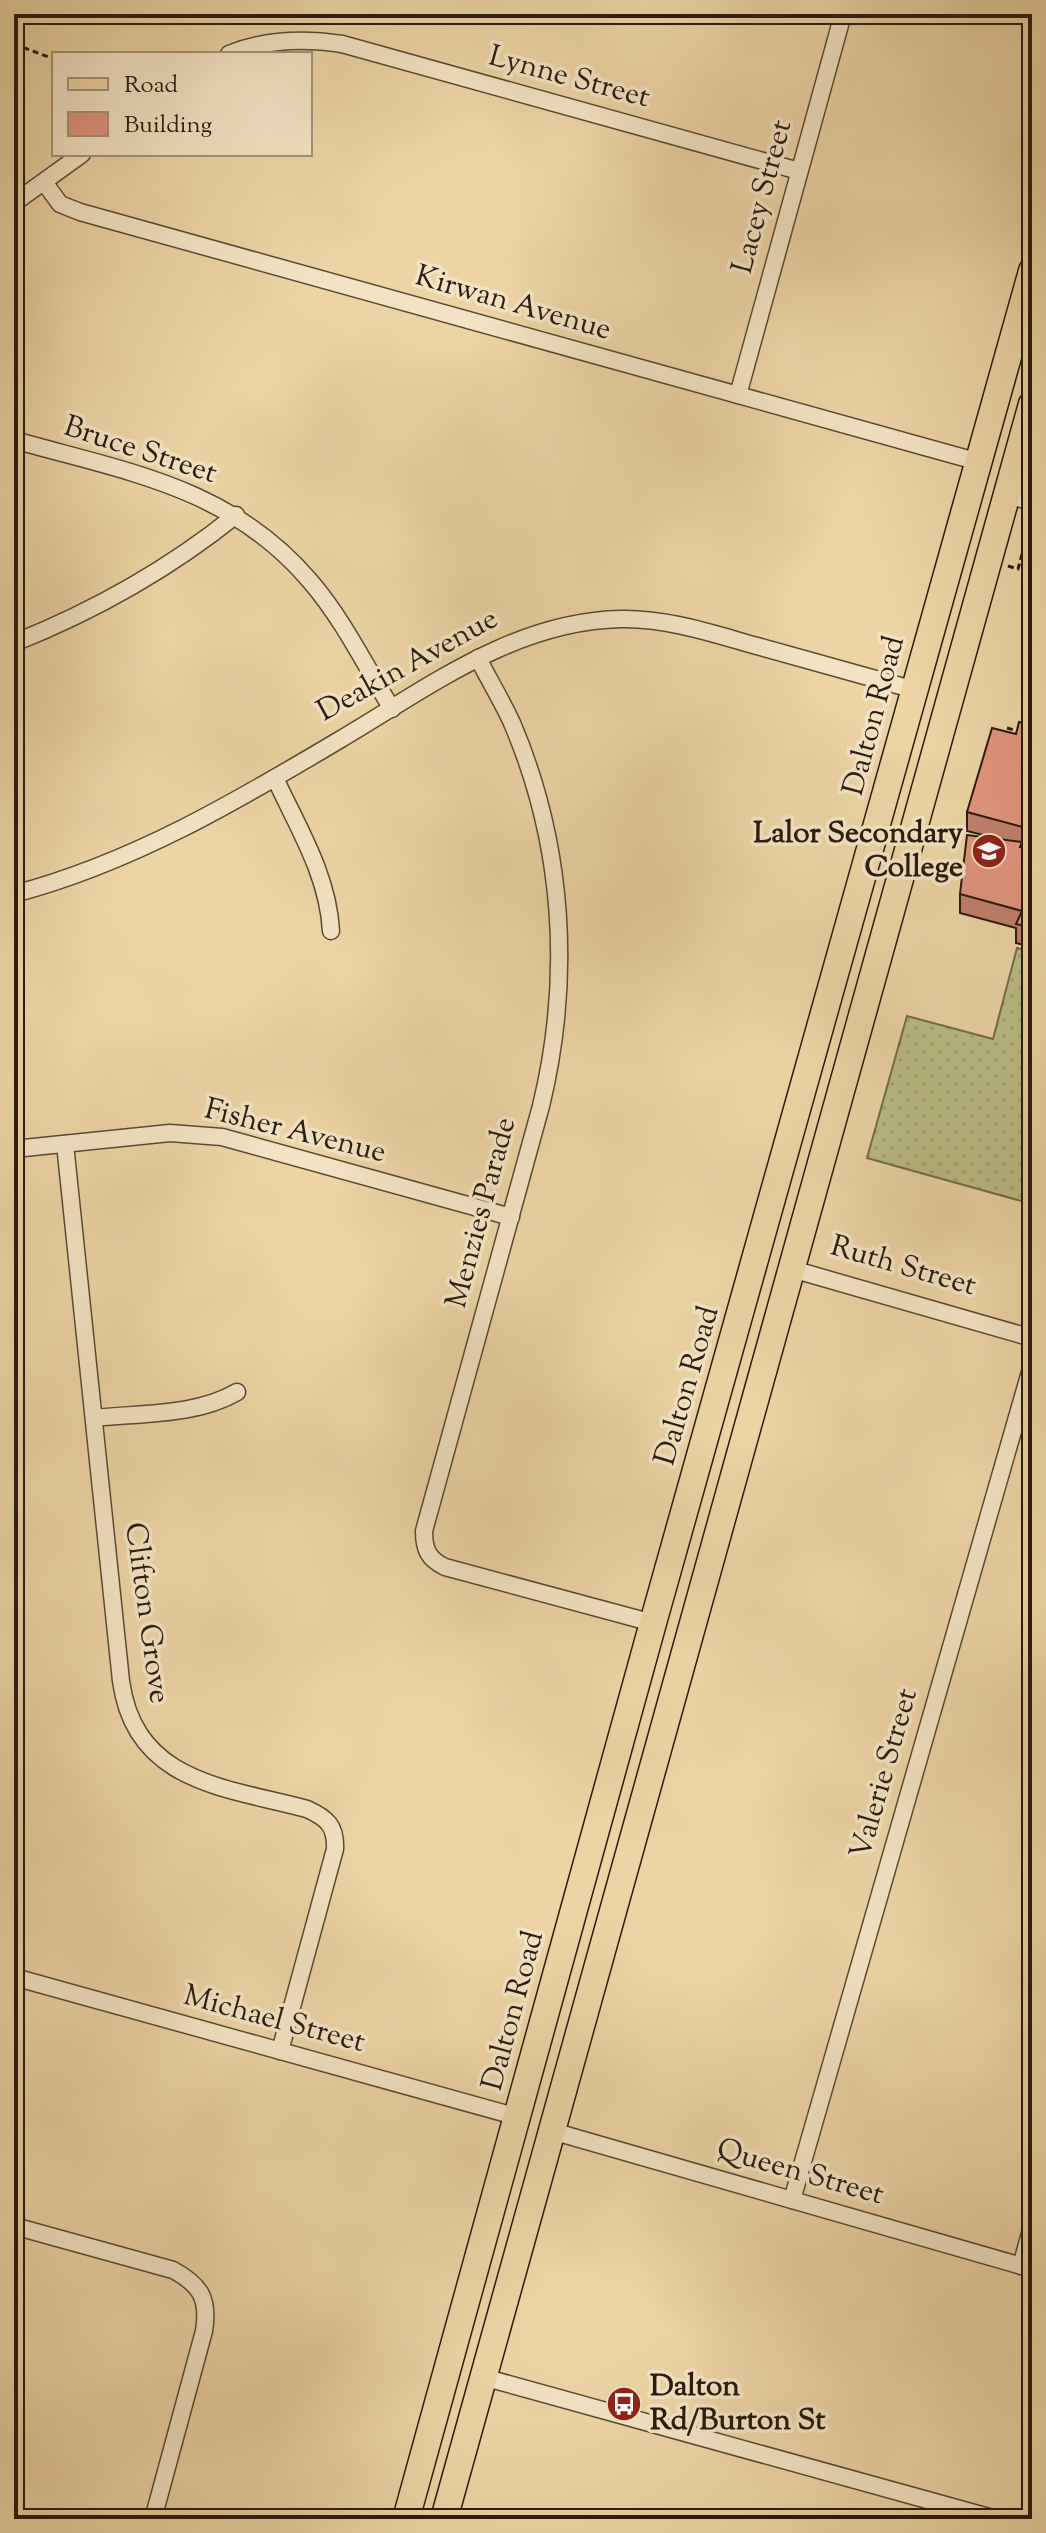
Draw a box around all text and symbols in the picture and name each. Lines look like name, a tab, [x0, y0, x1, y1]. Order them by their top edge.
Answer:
street label: Lynne Street	[484, 36, 654, 120]
legend	[52, 52, 312, 156]
text: Road	[124, 69, 178, 103]
text: Building	[124, 109, 213, 143]
street label: Lacey Street	[722, 115, 804, 279]
street label: Kirwan Avenue	[410, 255, 616, 353]
street label: Bruce Street	[58, 406, 222, 496]
street label: Deakin Avenue	[310, 599, 506, 733]
street label: Dalton Road	[833, 631, 917, 801]
place label: Lalor Secondary College	[753, 813, 963, 890]
school or university icon: Lalor Secondary College	[970, 832, 1008, 870]
street label: Fisher Avenue	[200, 1089, 390, 1175]
street label: Menzies Parade	[436, 1113, 528, 1313]
street label: Ruth Street	[825, 1226, 981, 1308]
street label: Dalton Road	[645, 1301, 731, 1471]
street label: Clifton Grove	[112, 1520, 180, 1706]
street label: Valerie Street	[840, 1684, 930, 1864]
street label: Dalton Road	[472, 1926, 556, 2096]
street label: Michael Street	[178, 1975, 370, 2065]
street label: Queen Street	[711, 2129, 889, 2217]
place label: Dalton Rd/Burton St	[650, 2366, 826, 2443]
bus stop icon: Dalton Rd/Burton St	[605, 2385, 643, 2423]

